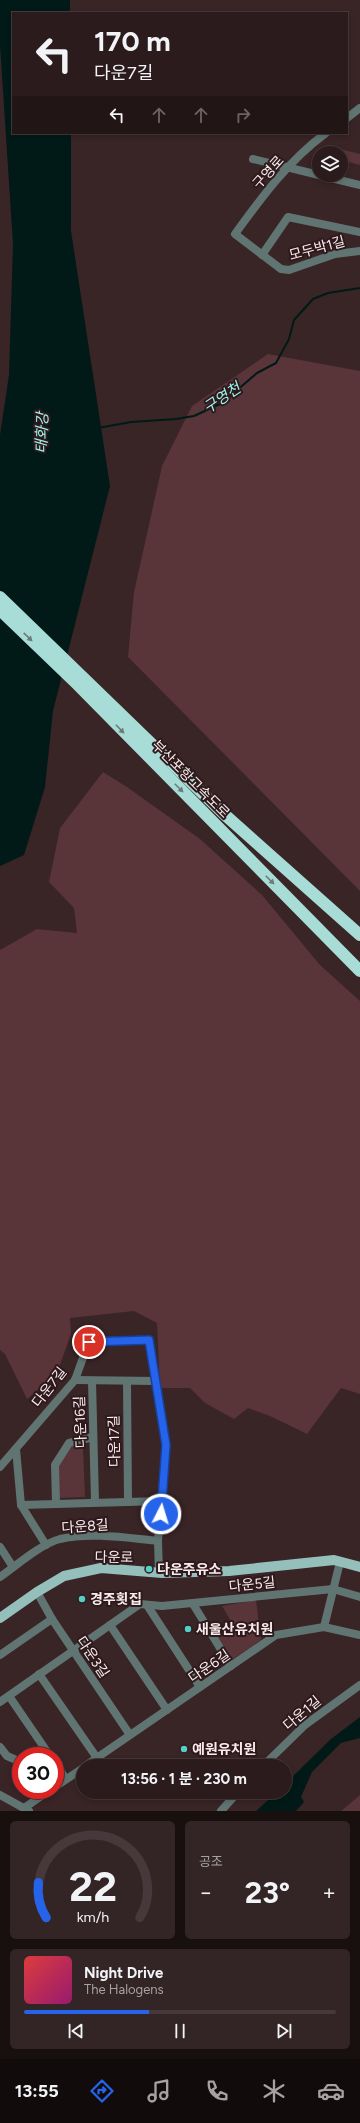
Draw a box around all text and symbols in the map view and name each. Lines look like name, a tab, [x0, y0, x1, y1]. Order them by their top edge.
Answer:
text: 170 m	[94, 24, 171, 58]
icon: left	[28, 28, 80, 80]
text: 다운7길	[94, 62, 153, 84]
icon: left	[106, 104, 128, 126]
icon: ahead	[148, 104, 170, 126]
icon: ahead	[190, 104, 212, 126]
icon: right	[232, 104, 254, 126]
map controls	[312, 146, 348, 182]
button: layers	[312, 146, 348, 182]
street label: 구영로	[249, 152, 288, 192]
street label: 모두박1길	[287, 233, 347, 264]
water label: 구영천	[200, 378, 246, 417]
water label: 태화강	[32, 410, 52, 454]
one-way arrow	[23, 632, 33, 642]
one-way arrow	[115, 724, 125, 734]
street label: 부산포항고속도로	[148, 737, 233, 822]
one-way arrow	[174, 783, 184, 793]
one-way arrow	[265, 875, 275, 885]
pin	[72, 1325, 106, 1359]
icon: arrive	[78, 1331, 100, 1353]
street label: 다운7길	[28, 1364, 70, 1411]
street label: 다운16길	[71, 1396, 90, 1448]
street label: 다운17길	[106, 1415, 123, 1467]
position arrow	[140, 1493, 182, 1535]
street label: 다운8길	[61, 1516, 109, 1537]
street label: 다운로	[95, 1549, 134, 1566]
place label: 다운주유소	[157, 1561, 222, 1578]
marker: 다운주유소	[144, 1564, 154, 1574]
street label: 다운5길	[228, 1574, 276, 1595]
place label: 경주횟집	[90, 1591, 142, 1608]
marker: 경주횟집	[77, 1594, 87, 1604]
place label: 새울산유치원	[196, 1621, 273, 1638]
marker: 새울산유치원	[183, 1624, 193, 1634]
street label: 다운3길	[73, 1633, 113, 1681]
street label: 다운6길	[185, 1646, 233, 1686]
street label: 다운1길	[280, 1693, 325, 1734]
place label: 예원유치원	[192, 1741, 256, 1758]
marker: 예원유치원	[179, 1744, 189, 1754]
speed limit sign: 30	[12, 1747, 64, 1799]
text: 13:56 · 1 분 · 230 m	[121, 1770, 247, 1788]
text: 공조	[199, 1854, 223, 1869]
text: 22	[68, 1861, 117, 1911]
text: 23°	[245, 1874, 290, 1911]
text: −	[199, 1879, 213, 1906]
text: +	[322, 1879, 336, 1906]
text: km/h	[76, 1908, 109, 1926]
text: Night Drive	[84, 1964, 163, 1982]
text: The Halogens	[84, 1982, 164, 1997]
icon: previous	[65, 2020, 87, 2042]
icon: pause	[169, 2020, 191, 2042]
icon: next	[273, 2020, 295, 2042]
icon: directions	[88, 2077, 116, 2105]
icon: music	[145, 2077, 173, 2105]
icon: phone	[203, 2077, 231, 2105]
icon: climate	[260, 2077, 288, 2105]
icon: car	[317, 2077, 345, 2105]
text: 13:55	[15, 2080, 59, 2102]

